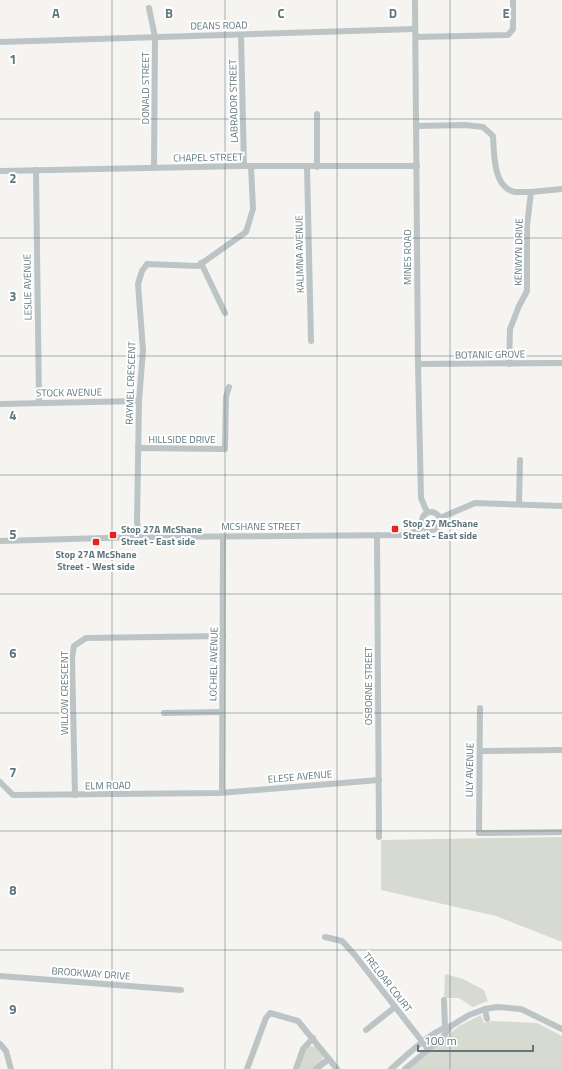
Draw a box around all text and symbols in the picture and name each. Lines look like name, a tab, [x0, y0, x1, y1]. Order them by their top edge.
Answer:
text: A	[52, 3, 60, 23]
text: B	[165, 3, 173, 23]
text: C	[277, 3, 285, 23]
text: D	[389, 3, 397, 23]
text: E	[502, 3, 510, 23]
street label: DEANS ROAD	[190, 18, 248, 33]
text: 1	[9, 49, 17, 69]
street label: DONALD STREET	[138, 51, 153, 124]
street label: LABRADOR STREET	[225, 58, 242, 143]
street label: CHAPEL STREET	[173, 149, 244, 166]
text: 2	[9, 168, 17, 188]
street label: KALIMNA AVENUE	[291, 214, 308, 293]
street label: KENWYN DRIVE	[510, 218, 527, 286]
street label: MINES ROAD	[400, 229, 415, 285]
street label: LESLIE AVENUE	[19, 253, 36, 320]
text: 3	[9, 286, 17, 306]
street label: RAYMEL CRESCENT	[122, 340, 139, 425]
street label: BOTANIC GROVE	[455, 346, 526, 363]
street label: STOCK AVENUE	[36, 384, 103, 401]
text: 4	[9, 405, 17, 425]
street label: HILLSIDE DRIVE	[148, 432, 216, 447]
place label: Stop 27 McShane Street - East side	[403, 516, 478, 543]
street label: MCSHANE STREET	[221, 519, 302, 534]
place label: Stop 27A McShane Street - East side	[121, 522, 202, 549]
text: 5	[9, 524, 17, 544]
marker: Stop 27 McShane Street - East side	[390, 524, 400, 534]
marker: Stop 27A McShane Street - East side	[108, 530, 118, 540]
marker: Stop 27A McShane Street - West side	[91, 537, 101, 547]
place label: Stop 27A McShane Street - West side	[55, 547, 137, 574]
street label: LOCHIEL AVENUE	[205, 626, 222, 701]
text: 6	[9, 643, 17, 663]
street label: OSBORNE STREET	[361, 646, 376, 725]
street label: WILLOW CRESCENT	[57, 650, 72, 735]
street label: LILY AVENUE	[462, 742, 477, 797]
text: 7	[9, 762, 17, 782]
street label: ELESE AVENUE	[267, 766, 333, 787]
street label: ELM ROAD	[85, 778, 131, 793]
text: 8	[9, 880, 17, 900]
street label: TRELOAR COURT	[360, 949, 416, 1016]
street label: BROOKWAY DRIVE	[51, 963, 132, 984]
text: 9	[9, 999, 17, 1019]
scale bar	[418, 1027, 533, 1053]
text: 100 m	[424, 1031, 457, 1050]

